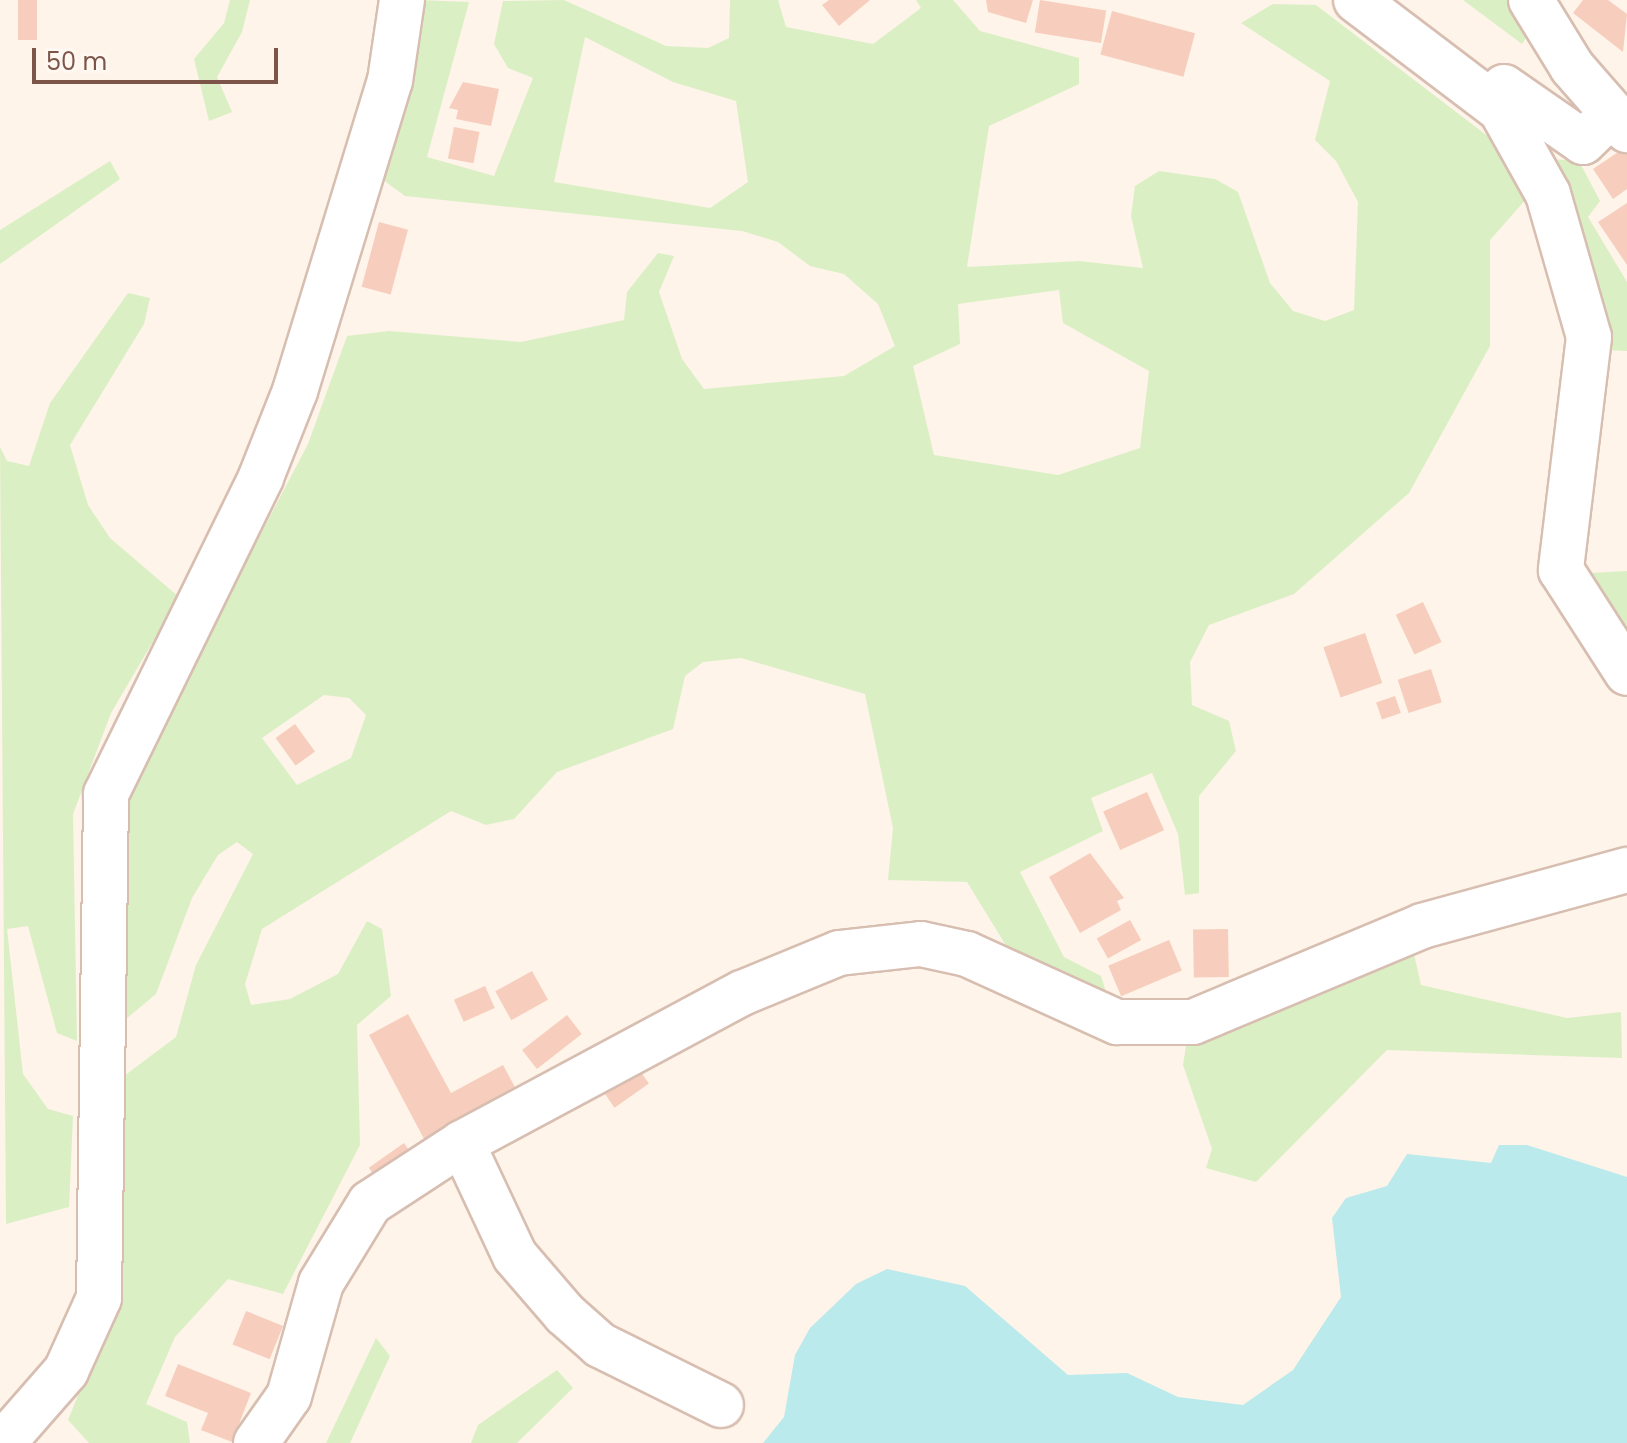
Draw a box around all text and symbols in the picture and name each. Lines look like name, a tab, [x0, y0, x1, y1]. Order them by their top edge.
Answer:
scale bar	[36, 32, 282, 82]
text: 50 m	[46, 45, 107, 78]

